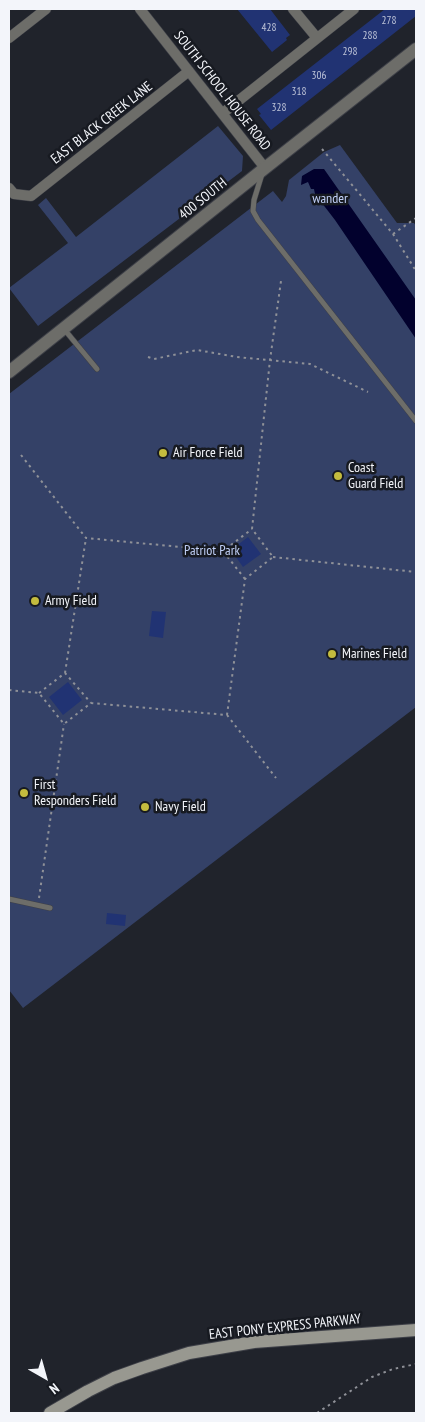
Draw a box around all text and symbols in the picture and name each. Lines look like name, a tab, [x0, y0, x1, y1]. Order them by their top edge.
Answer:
house number: 278	[382, 14, 396, 28]
house number: 428	[262, 21, 276, 35]
street label: SOUTH SCHOOL HOUSE ROAD	[170, 28, 274, 154]
house number: 288	[363, 29, 377, 43]
house number: 298	[343, 45, 357, 59]
house number: 306	[312, 69, 326, 83]
street label: EAST BLACK CREEK LANE	[48, 78, 156, 168]
house number: 318	[292, 85, 306, 99]
house number: 328	[272, 101, 286, 115]
street label: 400 SOUTH	[176, 175, 230, 223]
park label: wander	[312, 191, 348, 207]
place label: Air Force Field	[173, 445, 243, 461]
marker: Air Force Field	[157, 447, 169, 459]
place label: Coast Guard Field	[348, 460, 403, 492]
marker: Coast Guard Field	[332, 470, 344, 482]
park label: Patriot Park	[184, 543, 240, 559]
place label: Army Field	[45, 593, 97, 609]
marker: Army Field	[29, 595, 41, 607]
place label: Marines Field	[342, 646, 407, 662]
marker: Marines Field	[326, 648, 338, 660]
place label: First Responders Field	[34, 777, 116, 810]
marker: First Responders Field	[18, 787, 30, 799]
place label: Navy Field	[155, 799, 206, 815]
marker: Navy Field	[139, 801, 151, 813]
street label: EAST PONY EXPRESS PARKWAY	[208, 1311, 362, 1343]
north arrow	[20, 1352, 70, 1402]
text: N	[46, 1379, 63, 1398]

